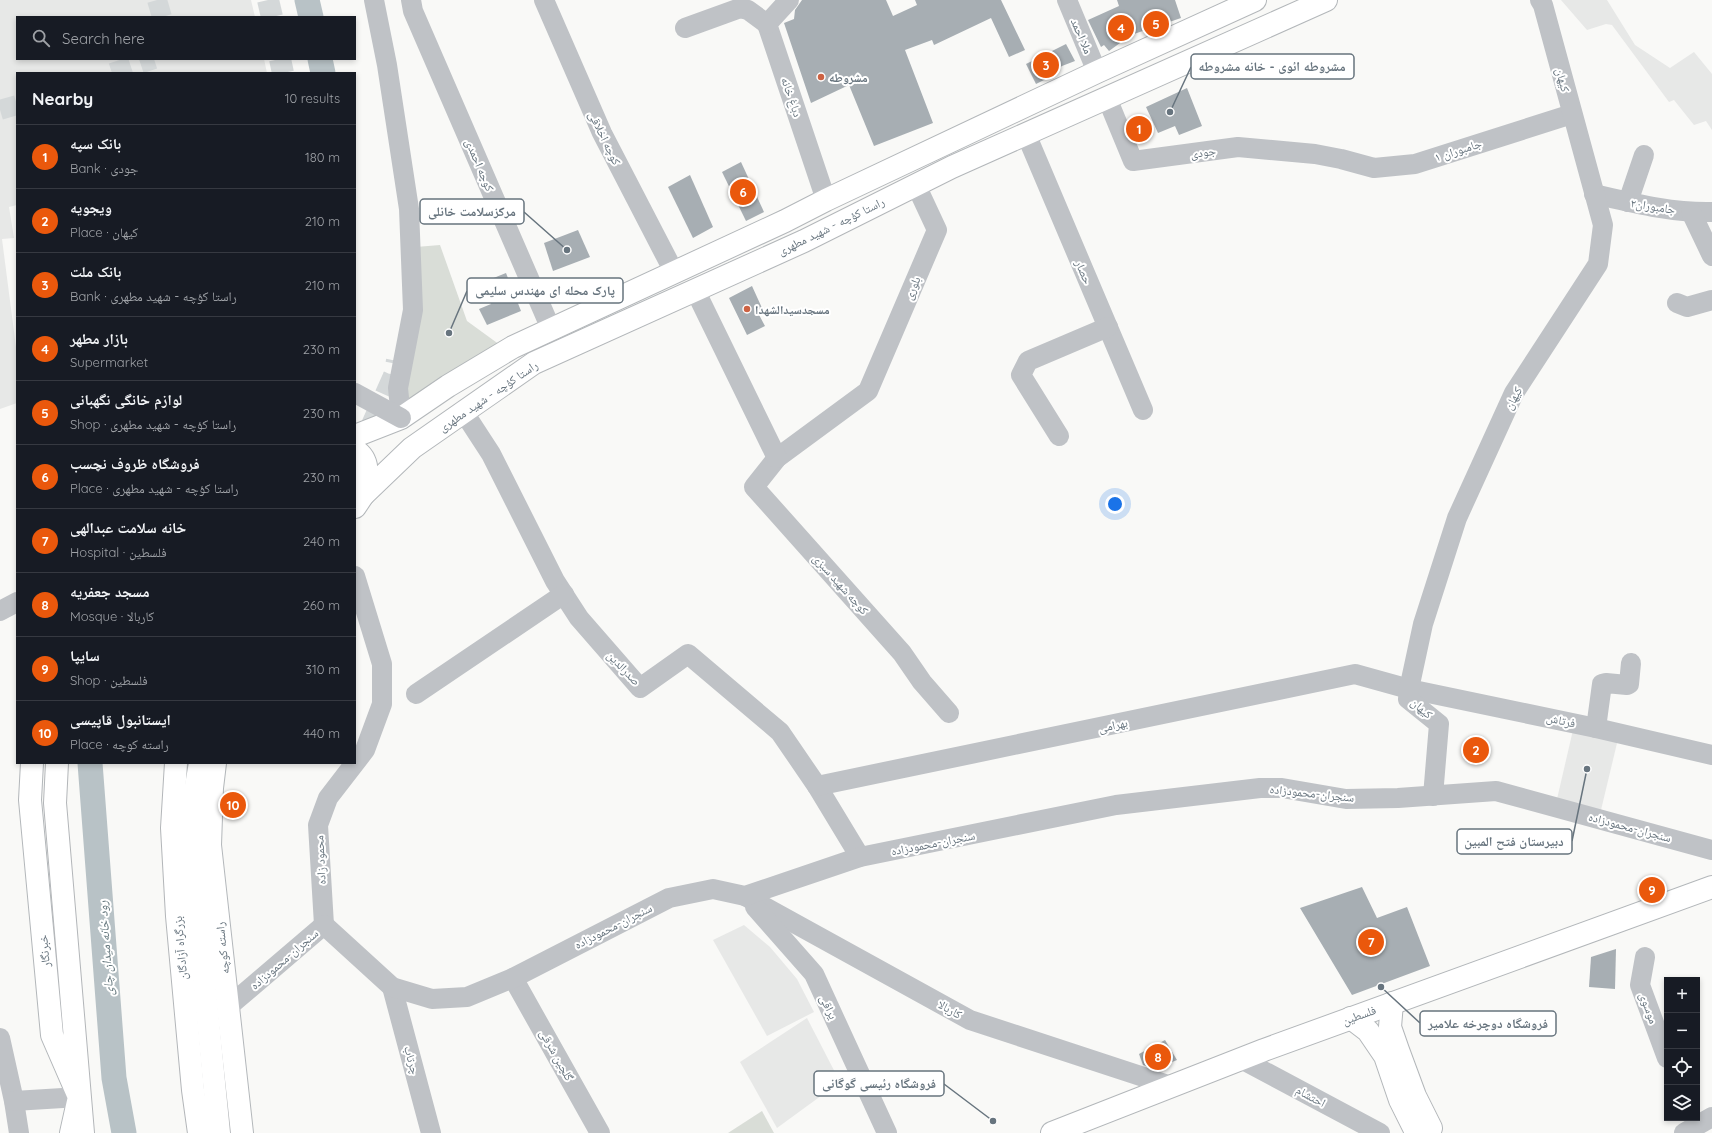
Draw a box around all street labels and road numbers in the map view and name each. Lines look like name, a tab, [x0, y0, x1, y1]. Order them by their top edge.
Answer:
street label: ملا احمد	[1068, 16, 1096, 56]
street label: کیهان	[1552, 66, 1573, 94]
street label: دباغ خانه	[777, 75, 806, 119]
street label: کوچه اخلاقی	[586, 109, 624, 167]
street label: جامبوران ۱	[1433, 135, 1484, 165]
street label: کوچه احمدی	[462, 137, 498, 193]
street label: جودی	[1189, 143, 1217, 161]
street label: راستا کؤچه - شهید مطهری	[775, 194, 887, 258]
street label: جامبوران۲	[1629, 195, 1677, 217]
street label: حصار	[1072, 257, 1096, 287]
street label: بلوری	[900, 274, 924, 302]
street label: راستا کؤچه - شهید مطهری	[436, 357, 541, 435]
street label: کیهان	[1501, 384, 1525, 412]
street label: کوچه شهید سبزی	[810, 551, 872, 618]
street label: صدرالدین	[604, 648, 644, 688]
street label: کیهان	[1408, 694, 1436, 722]
street label: فرتاش	[1545, 710, 1577, 730]
street label: بهرامی	[1097, 715, 1129, 736]
street label: سنجران-محمودزاده	[1269, 781, 1355, 805]
street label: سنجران-محمودزاده	[1587, 809, 1673, 845]
street label: سنجران-محمودزاده	[890, 827, 976, 859]
street label: محمود زاده	[311, 835, 329, 885]
street label: سنجران-محمودزاده	[572, 900, 654, 952]
street label: بزرگراه آزادگان	[170, 915, 191, 981]
street label: راسته کوچه	[212, 921, 232, 975]
street label: سنجران-محمودزاده	[247, 925, 321, 993]
street label: خبرنگار	[35, 934, 53, 969]
street label: موسوی	[1636, 990, 1662, 1026]
street label: یراقی	[817, 992, 841, 1022]
street label: کاربالا	[935, 996, 965, 1022]
street label: فلسطین	[1340, 1002, 1378, 1028]
street label: گلچین شرقی	[537, 1027, 577, 1083]
street label: چرتاب	[401, 1044, 423, 1076]
street label: احتشام	[1293, 1082, 1329, 1111]

